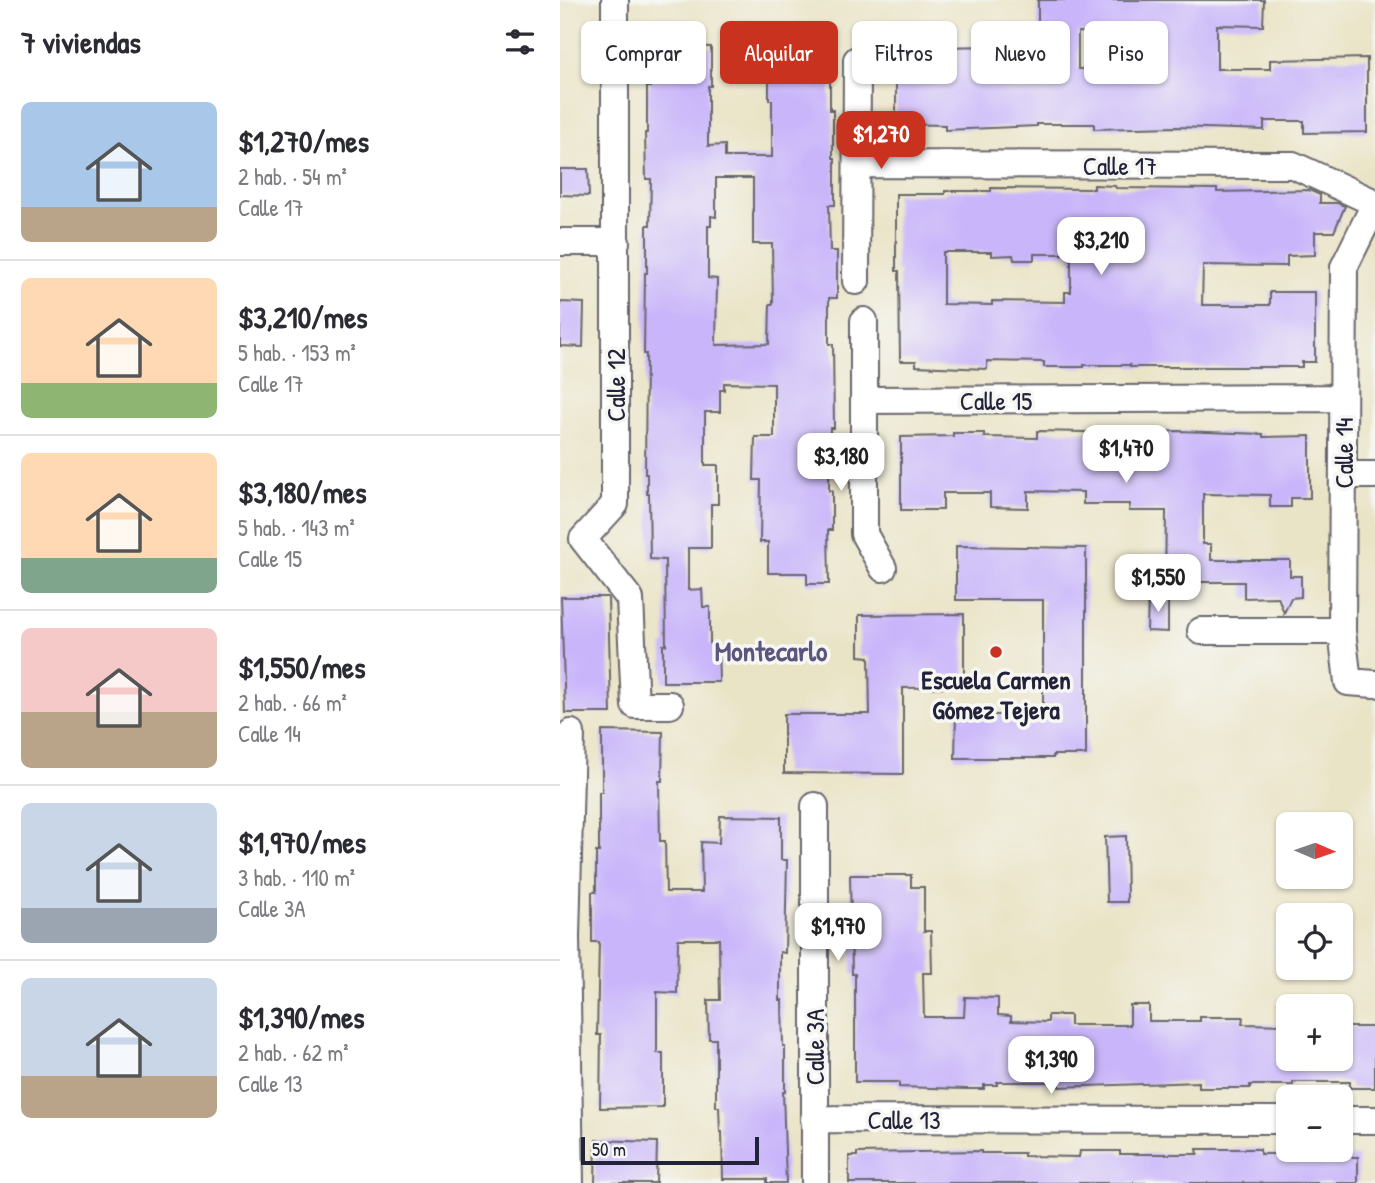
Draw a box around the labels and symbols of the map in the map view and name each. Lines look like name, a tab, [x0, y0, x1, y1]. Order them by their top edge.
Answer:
pin: $1,270	[824, 111, 938, 171]
street label: Calle 17	[1083, 148, 1157, 183]
pin: $3,210	[1044, 218, 1158, 277]
street label: Calle 12	[598, 348, 633, 422]
street label: Calle 15	[960, 383, 1032, 418]
street label: Calle 14	[1326, 417, 1361, 489]
pin: $1,470	[1069, 426, 1183, 485]
pin: $3,180	[784, 434, 898, 493]
pin: $1,550	[1101, 554, 1215, 614]
district label: Montecarlo	[715, 632, 828, 670]
marker: Escuela Carmen Gómez Tejera	[988, 644, 1004, 660]
place label: Escuela Carmen Gómez Tejera	[921, 662, 1071, 727]
north arrow	[1276, 812, 1353, 889]
pin: $1,970	[781, 904, 895, 963]
street label: Calle 3A	[797, 1009, 832, 1085]
pin: $1,390	[994, 1036, 1108, 1096]
street label: Calle 13	[867, 1102, 941, 1137]
scale bar	[581, 1134, 760, 1166]

